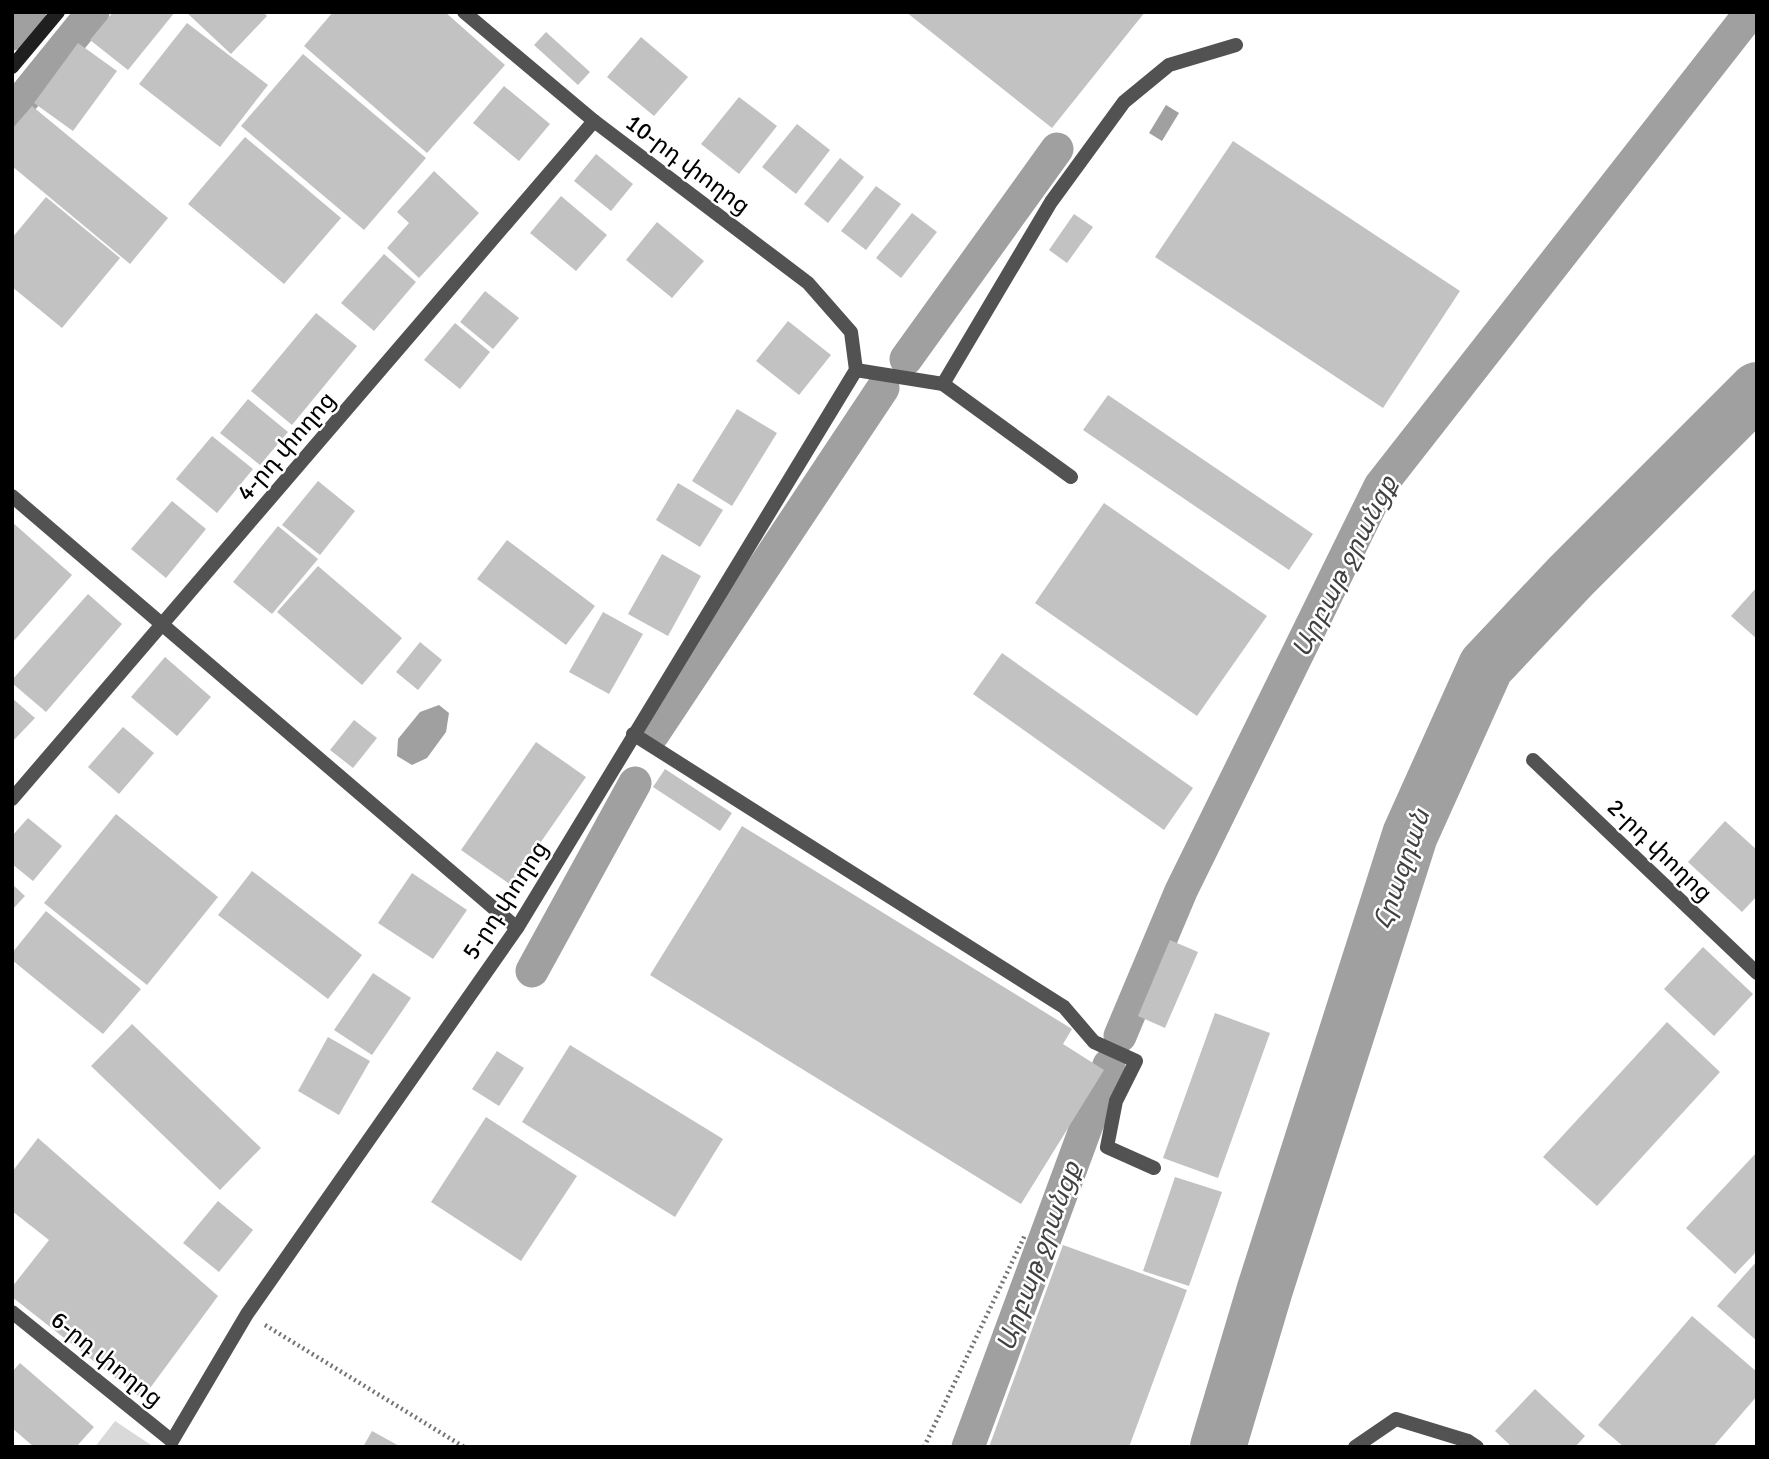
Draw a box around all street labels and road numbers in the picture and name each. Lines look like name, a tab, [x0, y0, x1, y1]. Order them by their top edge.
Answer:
street label: 10-րդ փողոց	[620, 107, 756, 221]
street label: 4-րդ փողոց	[230, 385, 342, 507]
street label: 2-րդ փողոց	[1601, 792, 1719, 908]
street label: 5-րդ փողոց	[456, 835, 554, 965]
street label: 6-րդ փողոց	[45, 1305, 169, 1413]

